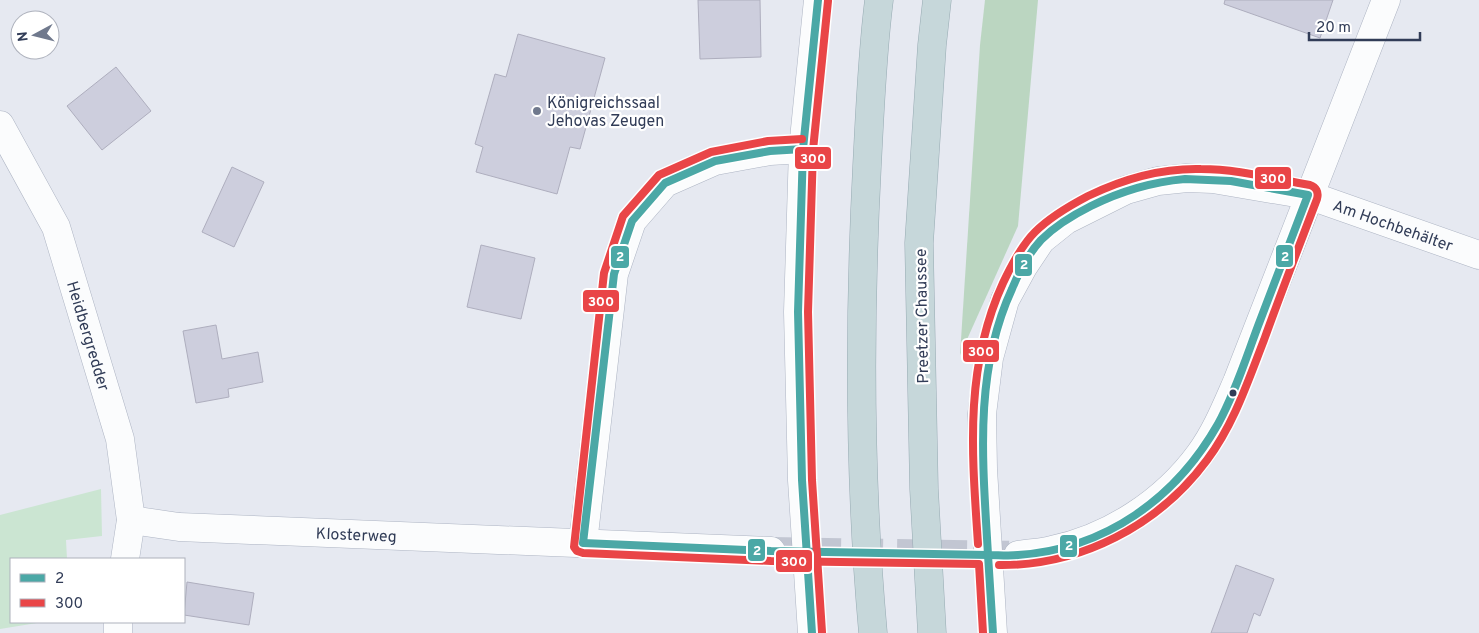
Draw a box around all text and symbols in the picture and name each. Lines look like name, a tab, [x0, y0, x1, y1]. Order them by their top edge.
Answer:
north arrow	[10, 10, 60, 60]
scale bar	[1309, 10, 1420, 42]
text: 20 m	[1316, 19, 1351, 38]
text: N	[15, 30, 33, 42]
place label: Königreichssaal Jehovas Zeugen	[547, 94, 664, 132]
marker: Königreichssaal Jehovas Zeugen	[531, 105, 543, 117]
line badge: 300	[794, 146, 832, 170]
text: 300	[800, 151, 826, 168]
line badge: 300	[1254, 166, 1292, 190]
text: 300	[1260, 171, 1286, 188]
street label: Am Hochbehälter	[1330, 196, 1455, 257]
line badge: 2	[1275, 244, 1294, 268]
line badge: 2	[610, 245, 630, 269]
street label: Preetzer Chaussee	[912, 248, 934, 384]
text: 2	[616, 249, 624, 266]
text: 2	[1281, 249, 1289, 266]
line badge: 2	[1014, 253, 1033, 277]
text: 2	[1020, 257, 1028, 274]
street label: Heidbergredder	[61, 279, 113, 394]
line badge: 300	[582, 289, 620, 313]
text: 300	[588, 294, 614, 311]
line badge: 300	[962, 339, 1000, 363]
text: 300	[968, 344, 994, 361]
unlabelled marker	[1228, 388, 1238, 398]
street label: Klosterweg	[315, 525, 397, 548]
line badge: 2	[1059, 534, 1078, 558]
line badge: 2	[747, 538, 766, 562]
text: 2	[1065, 538, 1073, 555]
text: 2	[753, 543, 761, 560]
line badge: 300	[775, 549, 813, 573]
text: 300	[781, 554, 807, 571]
legend	[10, 558, 185, 623]
text: 2	[55, 570, 64, 589]
text: 300	[55, 595, 83, 614]

